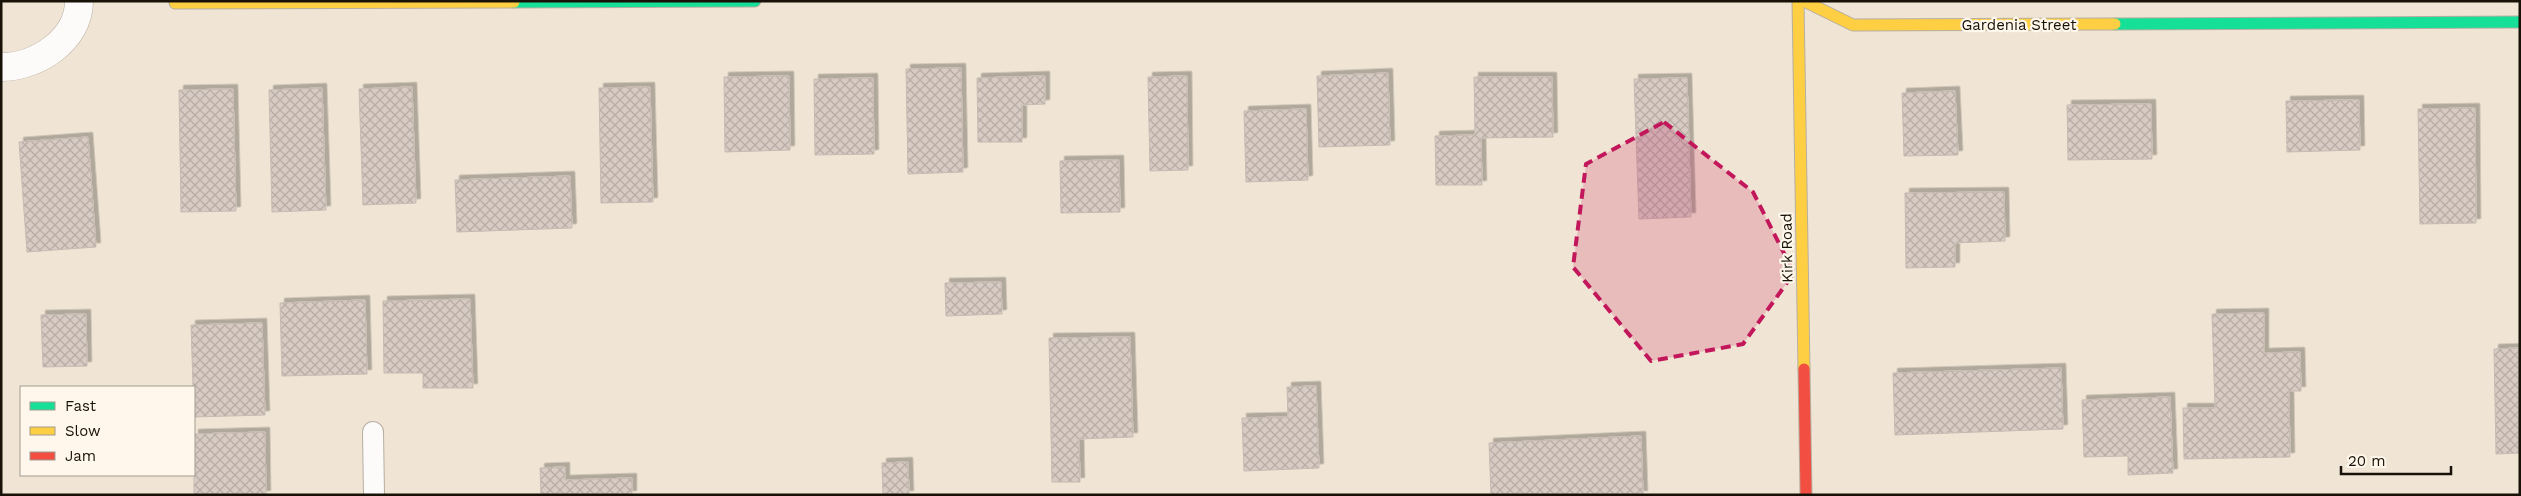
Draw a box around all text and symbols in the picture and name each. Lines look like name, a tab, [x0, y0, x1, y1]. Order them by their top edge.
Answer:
street label: Gardenia Street	[1962, 16, 2077, 34]
street label: Kirk Road	[1777, 213, 1797, 283]
legend	[20, 386, 195, 476]
text: Fast	[65, 397, 97, 415]
text: Slow	[65, 422, 101, 440]
scale bar	[2341, 444, 2451, 476]
text: Jam	[65, 447, 96, 465]
text: 20 m	[2348, 452, 2386, 470]

